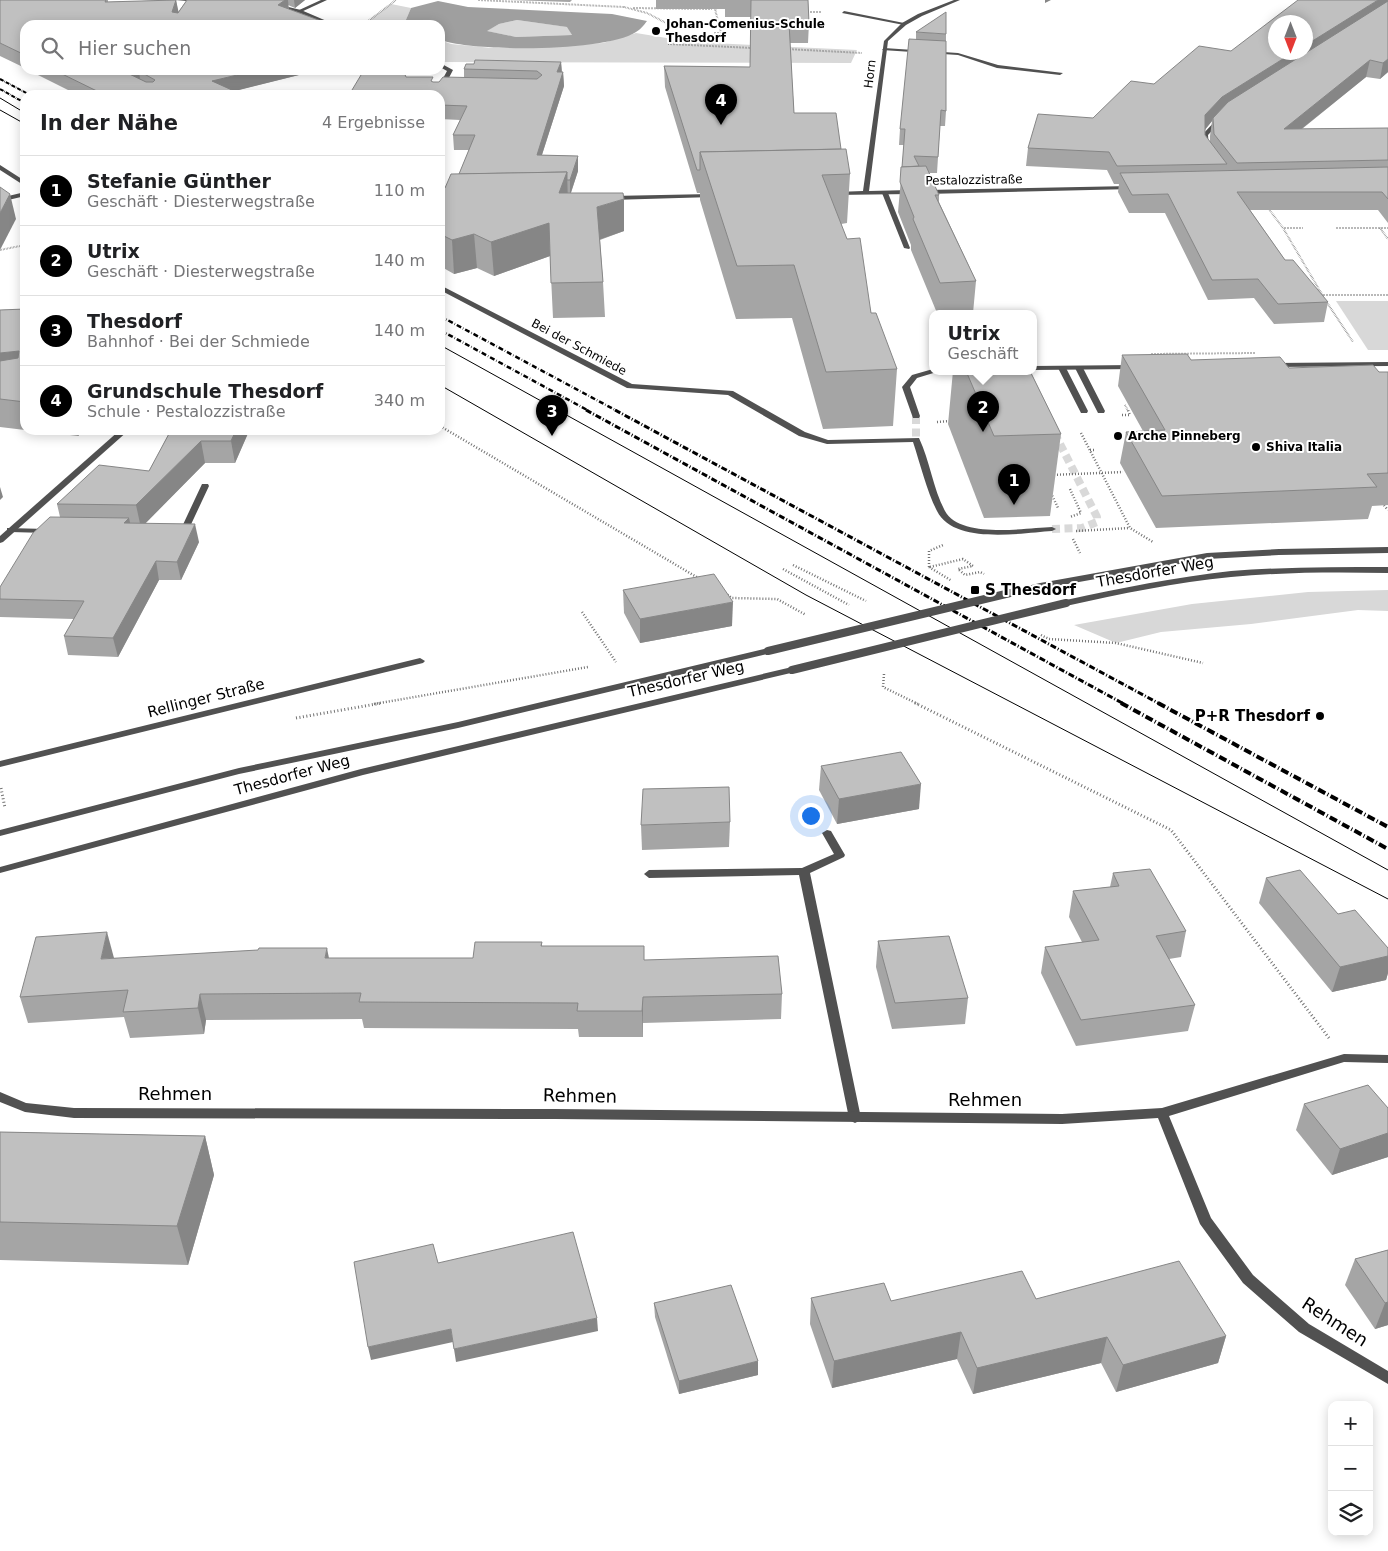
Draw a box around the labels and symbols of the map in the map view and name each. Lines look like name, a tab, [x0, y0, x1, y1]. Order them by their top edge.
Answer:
north arrow	[1268, 15, 1313, 60]
place label: Johan-Comenius-Schule Thesdorf	[665, 17, 825, 45]
marker: Johan-Comenius-Schule Thesdorf	[650, 25, 662, 37]
street label: Horn	[861, 59, 879, 89]
pin: 4	[705, 84, 737, 125]
street label: Pestalozzistraße	[925, 172, 1023, 188]
street label: Bei der Schmiede	[529, 316, 629, 378]
pin: 2	[967, 391, 999, 432]
pin: 3	[536, 395, 568, 436]
place label: Arche Pinneberg	[1128, 429, 1241, 443]
marker: Arche Pinneberg	[1112, 430, 1124, 442]
place label: Shiva Italia	[1266, 440, 1342, 454]
marker: Shiva Italia	[1250, 441, 1262, 453]
pin: 1	[998, 464, 1030, 505]
street label: Thesdorfer Weg	[1094, 553, 1215, 591]
place label: S Thesdorf	[985, 581, 1076, 599]
marker: S Thesdorf	[969, 584, 981, 596]
street label: Thesdorfer Weg	[625, 657, 746, 701]
street label: Rellinger Straße	[146, 675, 266, 721]
place label: P+R Thesdorf	[1195, 707, 1310, 725]
marker: P+R Thesdorf	[1314, 710, 1326, 722]
street label: Thesdorfer Weg	[231, 751, 352, 799]
your location	[798, 803, 824, 829]
street label: Rehmen	[138, 1083, 212, 1104]
street label: Rehmen	[543, 1084, 617, 1107]
street label: Rehmen	[948, 1089, 1022, 1110]
street label: Rehmen	[1298, 1293, 1372, 1351]

